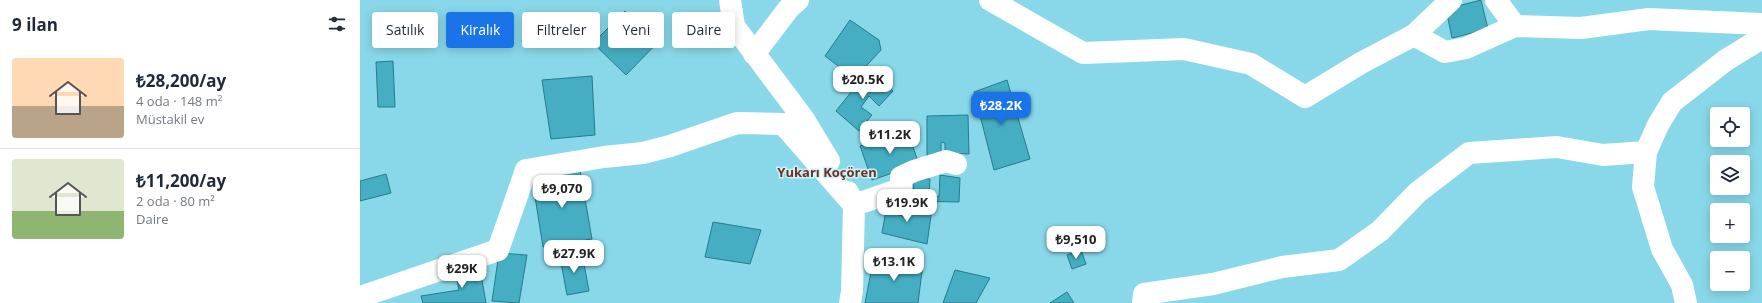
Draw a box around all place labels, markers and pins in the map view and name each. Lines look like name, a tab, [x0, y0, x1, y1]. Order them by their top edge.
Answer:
pin: ₺20.5K	[830, 66, 896, 100]
pin: ₺28.2K	[968, 92, 1034, 126]
pin: ₺11.2K	[857, 121, 923, 155]
pin: ₺9,070	[529, 175, 595, 209]
pin: ₺19.9K	[874, 189, 940, 223]
pin: ₺9,510	[1043, 226, 1109, 260]
pin: ₺27.9K	[541, 240, 607, 274]
pin: ₺13.1K	[861, 248, 927, 282]
pin: ₺29K	[438, 255, 486, 289]

